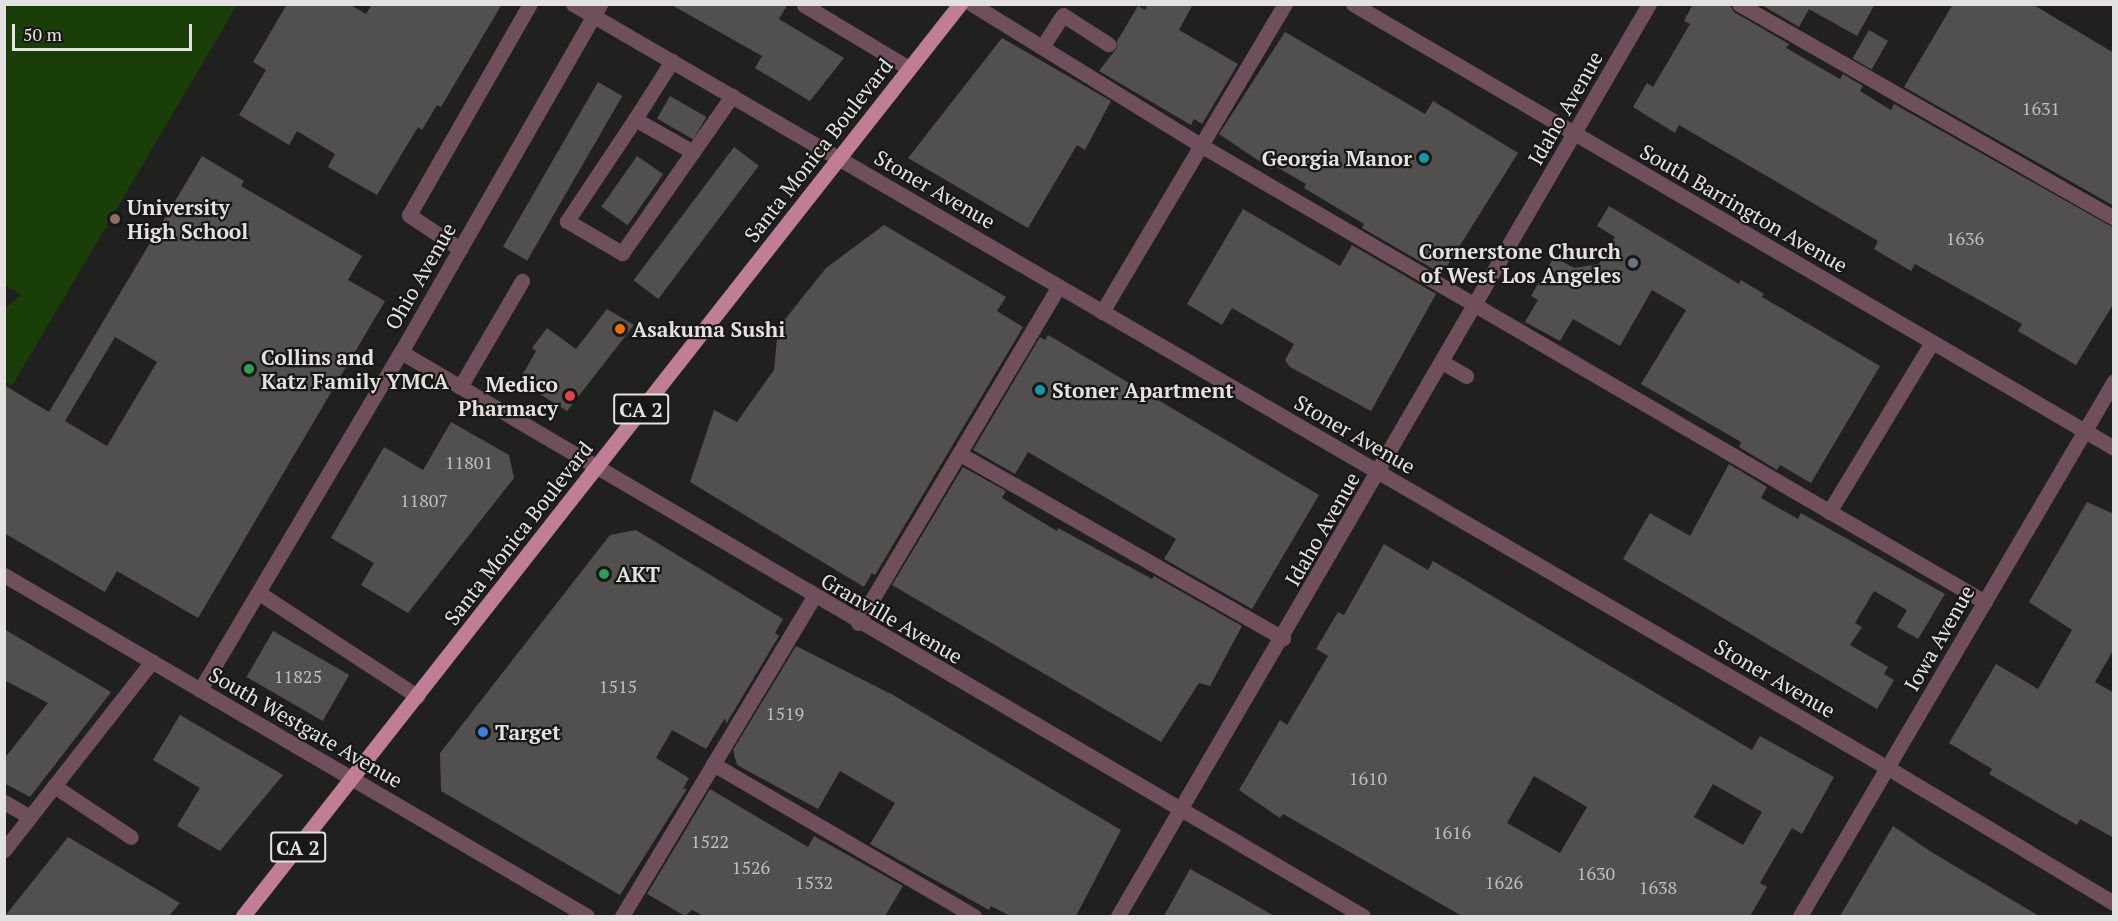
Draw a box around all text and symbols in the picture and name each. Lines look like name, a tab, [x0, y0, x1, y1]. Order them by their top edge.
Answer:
scale bar	[15, 12, 195, 50]
text: 50 m	[23, 22, 62, 46]
street label: Idaho Avenue	[1522, 47, 1608, 169]
street label: Santa Monica Boulevard	[739, 53, 897, 247]
house number: 1631	[2022, 97, 2060, 119]
street label: South Barrington Avenue	[1636, 138, 1852, 278]
street label: Stoner Avenue	[870, 144, 1000, 234]
place label: Georgia Manor	[1262, 145, 1412, 171]
marker: Georgia Manor	[1417, 151, 1431, 165]
place label: University High School	[127, 194, 248, 244]
marker: University High School	[108, 212, 122, 226]
street label: Ohio Avenue	[379, 218, 461, 334]
house number: 1636	[1946, 227, 1984, 249]
place label: Cornerstone Church of West Los Angeles	[1419, 238, 1621, 288]
marker: Cornerstone Church of West Los Angeles	[1626, 256, 1640, 270]
place label: Asakuma Sushi	[632, 316, 785, 342]
marker: Asakuma Sushi	[613, 322, 627, 336]
place label: Collins and Katz Family YMCA	[261, 344, 449, 394]
marker: Collins and Katz Family YMCA	[242, 362, 256, 376]
place label: Medico Pharmacy	[458, 371, 558, 421]
place label: Stoner Apartment	[1052, 377, 1234, 403]
marker: Stoner Apartment	[1033, 383, 1047, 397]
marker: Medico Pharmacy	[563, 389, 577, 403]
street label: Stoner Avenue	[1290, 389, 1420, 479]
road number: CA 2	[612, 392, 670, 426]
street label: Santa Monica Boulevard	[439, 436, 597, 630]
house number: 11801	[445, 451, 493, 473]
street label: Idaho Avenue	[1279, 468, 1365, 590]
house number: 11807	[400, 489, 448, 511]
place label: AKT	[616, 561, 660, 587]
marker: AKT	[597, 567, 611, 581]
street label: Granville Avenue	[817, 567, 967, 669]
street label: Iowa Avenue	[1898, 580, 1980, 696]
street label: Stoner Avenue	[1710, 633, 1840, 723]
street label: South Westgate Avenue	[205, 661, 407, 793]
house number: 11825	[274, 665, 322, 687]
house number: 1515	[599, 675, 637, 697]
house number: 1519	[766, 702, 804, 724]
place label: Target	[495, 719, 561, 745]
marker: Target	[476, 725, 490, 739]
house number: 1610	[1349, 767, 1387, 789]
house number: 1616	[1433, 821, 1471, 843]
road number: CA 2	[270, 830, 326, 864]
house number: 1522	[691, 830, 729, 852]
house number: 1526	[732, 856, 770, 878]
house number: 1630	[1577, 862, 1615, 884]
house number: 1532	[795, 871, 833, 893]
house number: 1626	[1485, 871, 1523, 893]
house number: 1638	[1639, 876, 1677, 898]

